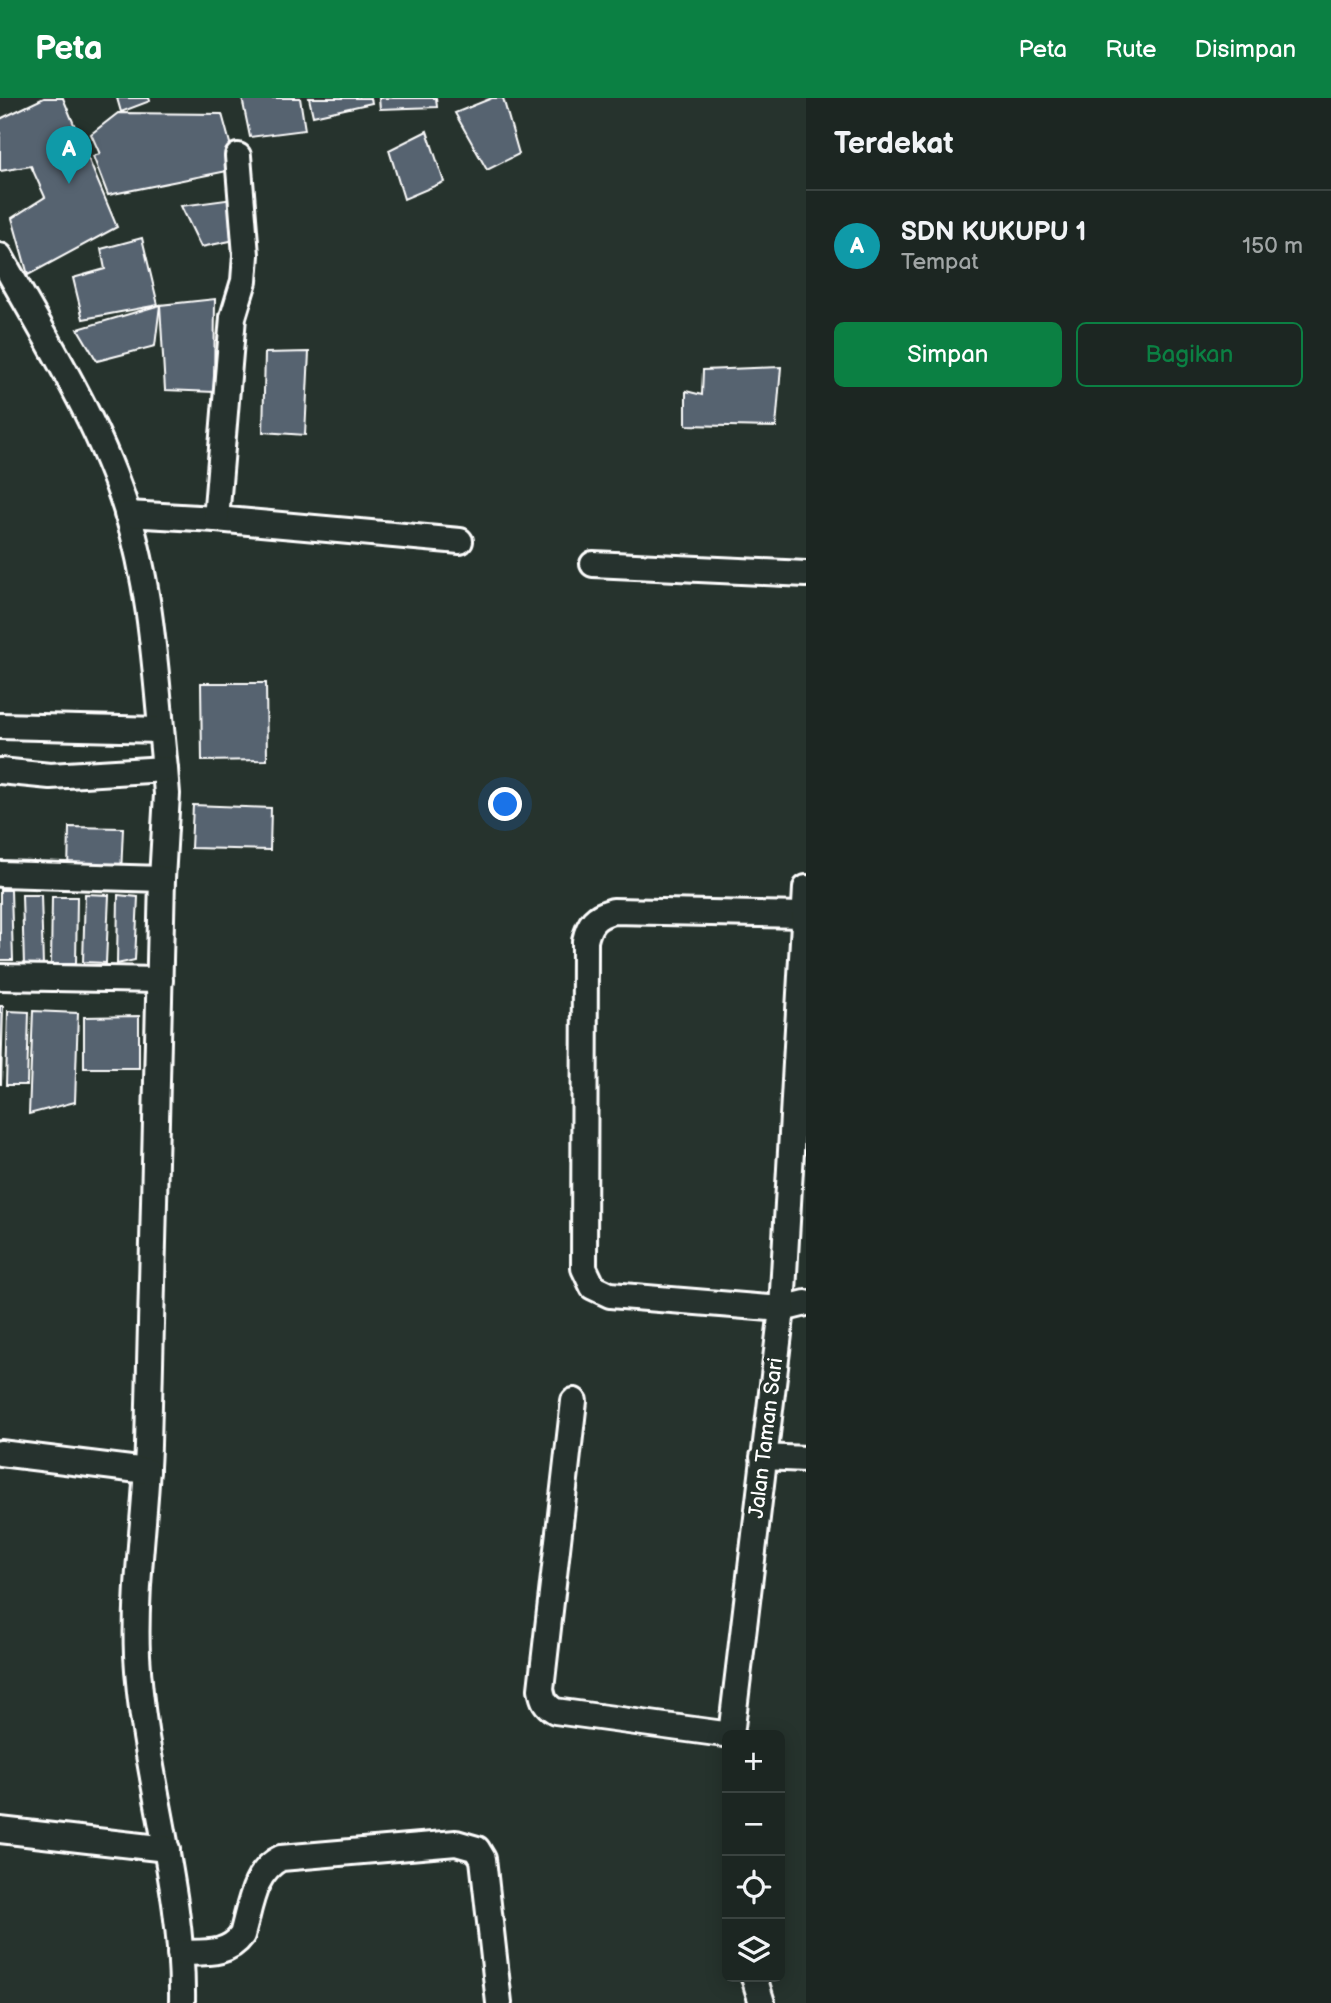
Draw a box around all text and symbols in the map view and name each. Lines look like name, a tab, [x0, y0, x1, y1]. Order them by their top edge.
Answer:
text: Peta	[35, 29, 103, 69]
text: Peta	[1019, 35, 1067, 64]
text: Rute	[1105, 35, 1157, 64]
text: Disimpan	[1195, 35, 1296, 64]
pin: A	[46, 126, 92, 184]
text: Terdekat	[834, 126, 953, 162]
text: SDN KUKUPU 1	[901, 217, 1087, 248]
text: A	[850, 232, 864, 260]
text: 150 m	[1242, 232, 1303, 260]
text: Tempat	[901, 248, 979, 276]
button: Simpan	[834, 322, 1062, 387]
button: Bagikan	[1076, 322, 1303, 387]
your location	[488, 787, 522, 821]
street label: Jalan Taman Sari	[744, 1356, 788, 1520]
map controls	[722, 1730, 785, 1982]
button: +	[722, 1730, 785, 1793]
button: −	[722, 1793, 785, 1856]
button: locate	[722, 1856, 785, 1919]
button: layers	[722, 1919, 785, 1982]

